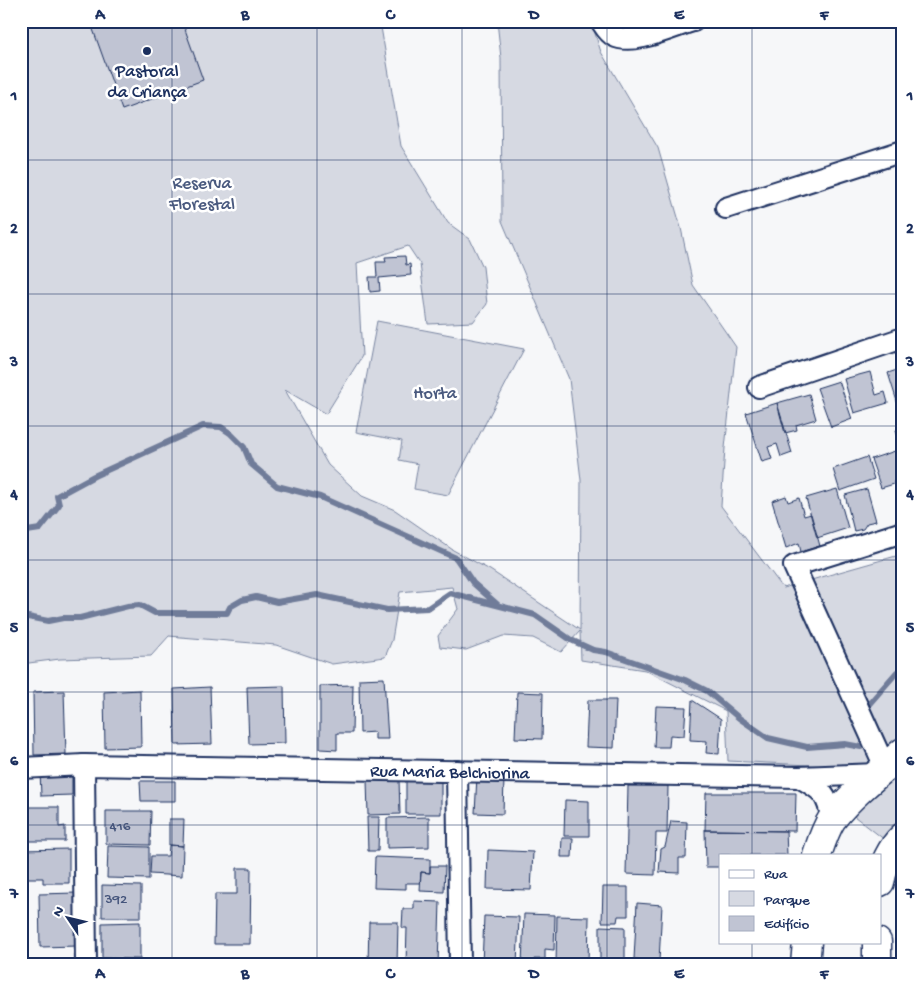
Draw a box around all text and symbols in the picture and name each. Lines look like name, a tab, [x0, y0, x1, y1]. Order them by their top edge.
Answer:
text: A	[94, 7, 106, 26]
text: B	[240, 7, 250, 26]
text: C	[385, 7, 396, 26]
text: D	[527, 7, 540, 26]
text: E	[674, 7, 685, 26]
text: F	[819, 7, 830, 26]
marker: Pastoral da Criança	[141, 45, 153, 57]
place label: Pastoral da Criança	[107, 62, 188, 104]
text: 1	[10, 88, 17, 107]
text: 1	[906, 88, 913, 107]
park label: Reserva Florestal	[168, 174, 235, 216]
text: 2	[10, 221, 18, 240]
text: 2	[906, 221, 914, 240]
text: 3	[9, 354, 18, 373]
text: 3	[905, 354, 914, 373]
park label: Horta	[413, 384, 458, 405]
text: 4	[9, 487, 18, 506]
text: 4	[905, 487, 914, 506]
text: 5	[10, 620, 19, 639]
text: 5	[906, 620, 915, 639]
text: 6	[10, 753, 19, 772]
text: 6	[906, 753, 915, 772]
street label: Rua Maria Belchiorina	[370, 762, 531, 785]
house number: 416	[110, 818, 131, 836]
legend	[719, 854, 882, 944]
text: Rua	[764, 866, 788, 884]
text: 7	[9, 886, 19, 905]
text: 7	[905, 886, 915, 905]
house number: 392	[104, 891, 127, 909]
text: Parque	[763, 892, 810, 910]
north arrow	[42, 894, 92, 944]
text: N	[50, 903, 69, 921]
text: Edifício	[764, 916, 810, 934]
text: A	[94, 966, 106, 985]
text: B	[240, 966, 250, 985]
text: C	[385, 966, 396, 985]
text: D	[527, 966, 540, 985]
text: E	[674, 966, 685, 985]
text: F	[819, 966, 830, 985]

